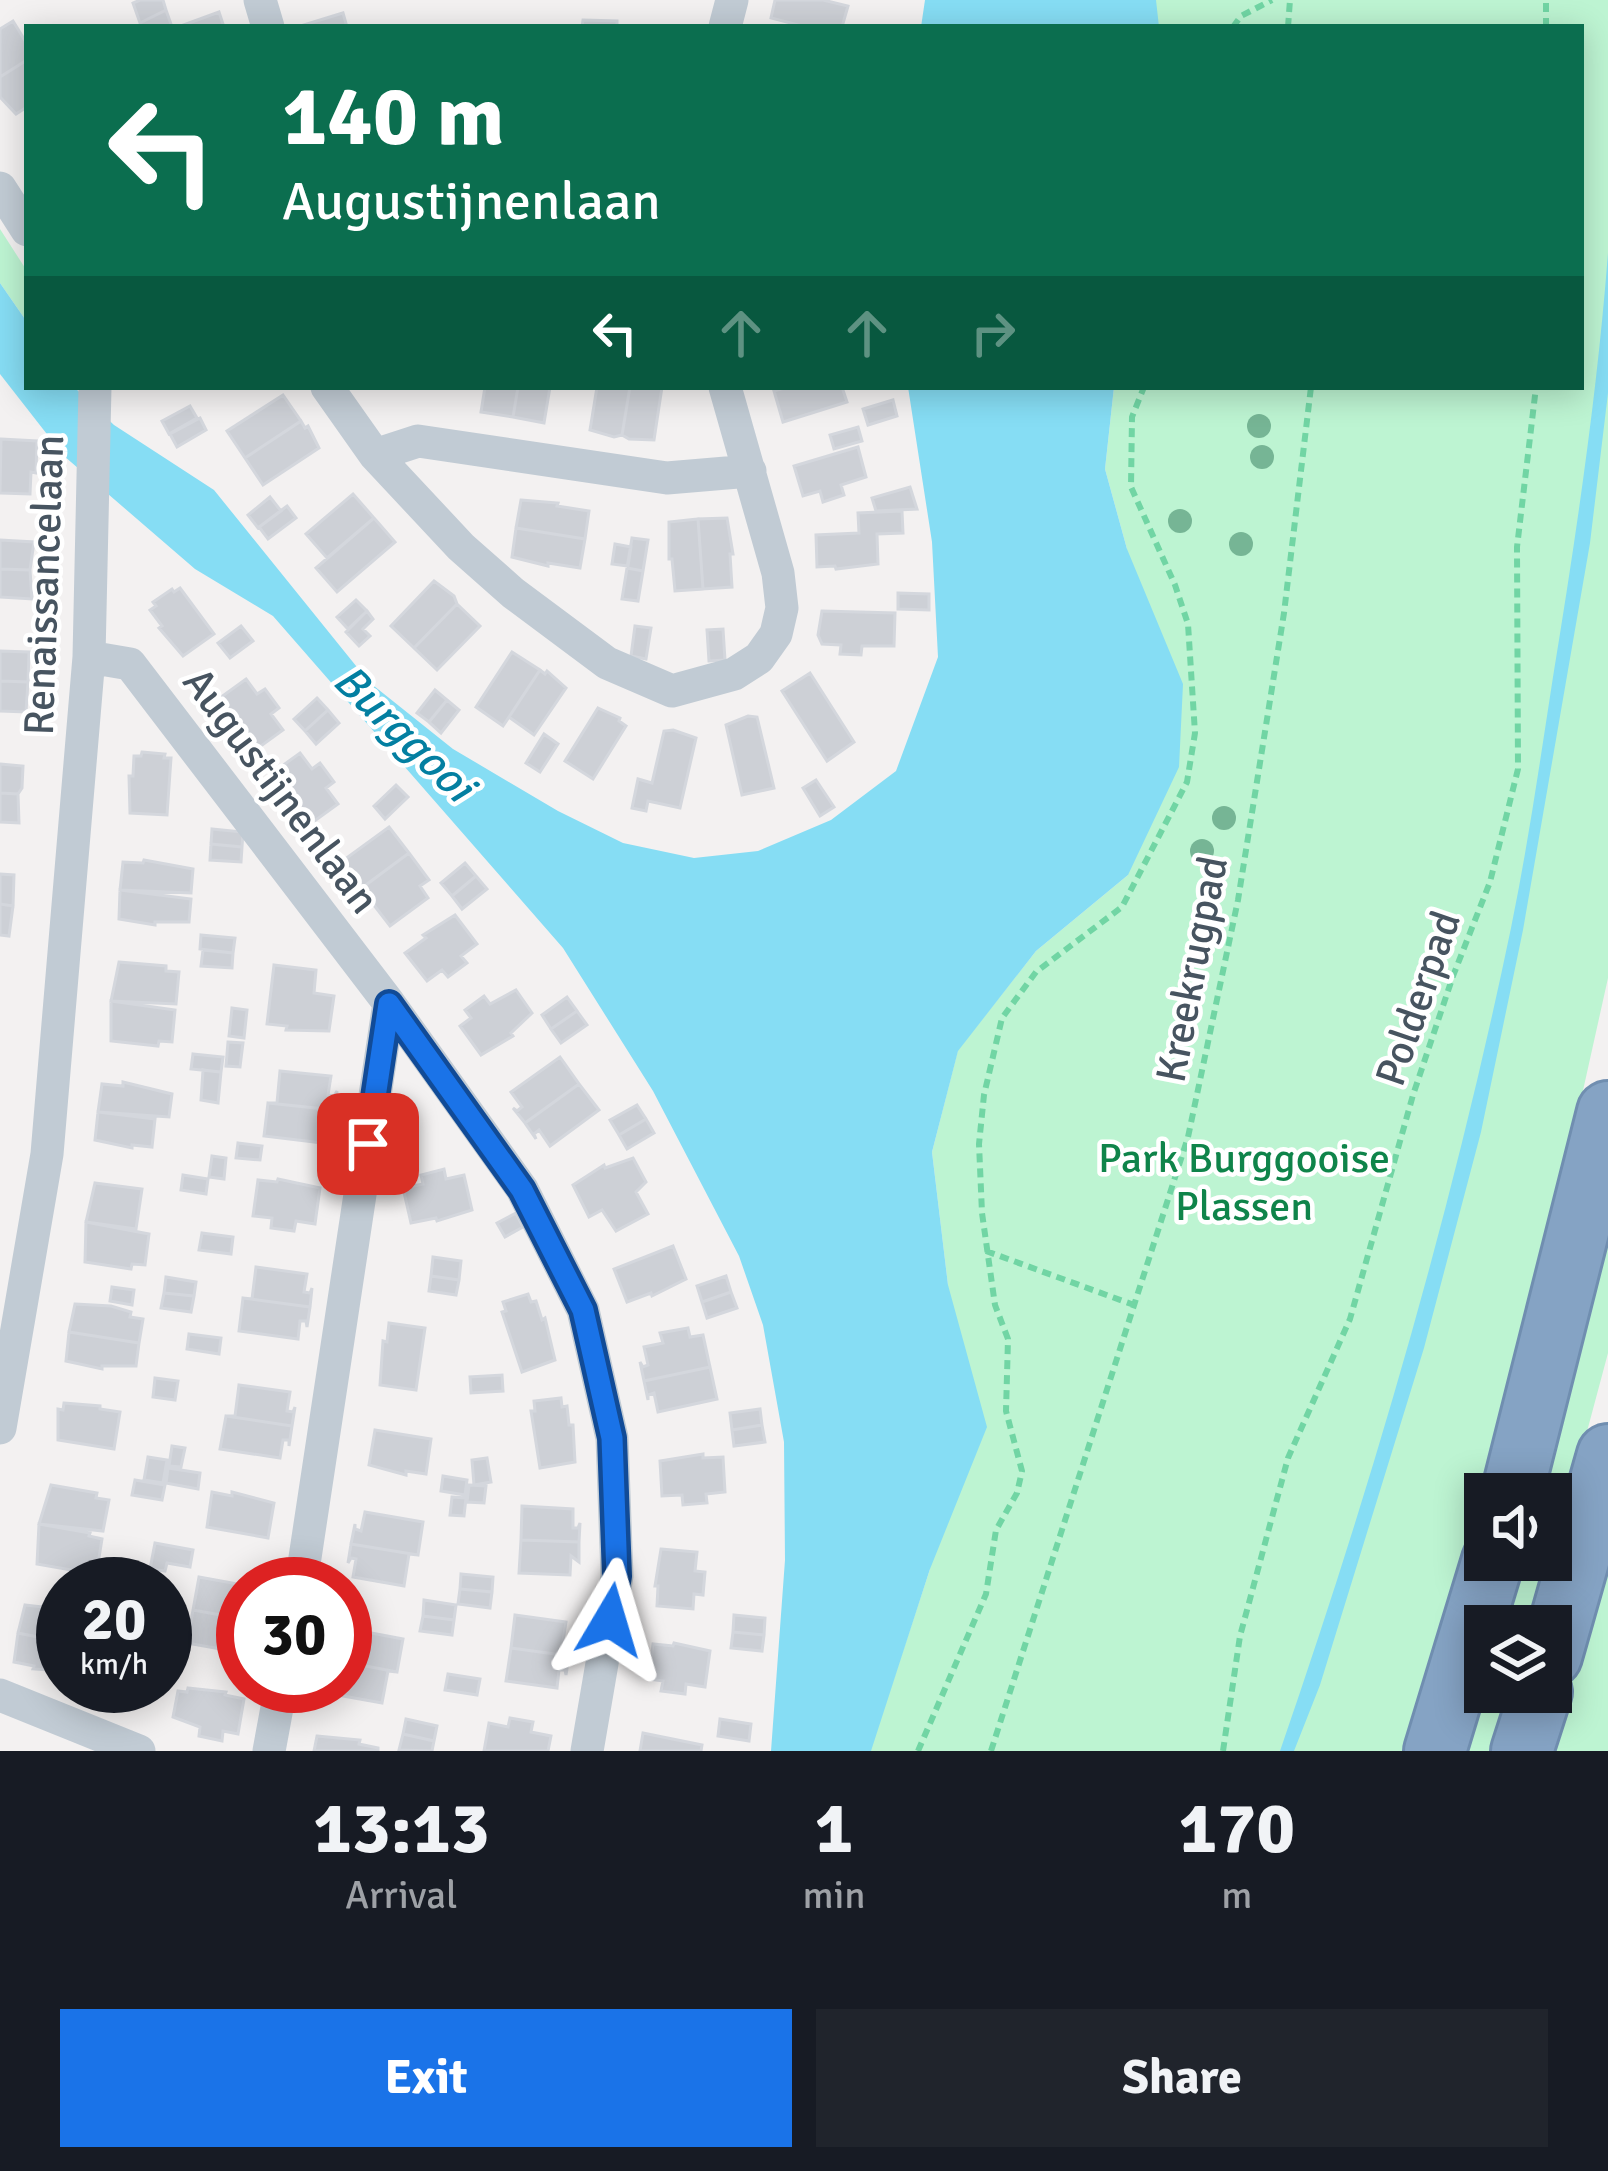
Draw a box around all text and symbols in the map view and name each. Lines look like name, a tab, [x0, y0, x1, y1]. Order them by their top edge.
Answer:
text: 140 m	[282, 65, 504, 169]
icon: left	[84, 72, 240, 228]
text: Augustijnenlaan	[282, 168, 661, 235]
icon: left	[582, 300, 648, 366]
icon: ahead	[708, 300, 774, 366]
icon: ahead	[834, 300, 900, 366]
icon: right	[960, 300, 1026, 366]
street label: Renaissancelaan	[14, 434, 75, 736]
water label: Burggooi	[322, 653, 489, 816]
street label: Augustijnenlaan	[172, 658, 390, 924]
street label: Kreekrugpad	[1146, 852, 1239, 1087]
street label: Polderpad	[1365, 905, 1472, 1092]
pin	[317, 1093, 419, 1195]
icon: arrive	[335, 1111, 401, 1177]
park label: Park Burggooise Plassen	[1098, 1133, 1390, 1232]
map controls	[1464, 1473, 1572, 1713]
button: sound	[1464, 1473, 1572, 1581]
speed limit sign: 30	[216, 1557, 372, 1713]
position arrow	[547, 1557, 673, 1683]
text: 20	[82, 1583, 146, 1657]
button: layers	[1464, 1605, 1572, 1713]
text: km/h	[80, 1646, 148, 1683]
text: 13:13	[313, 1784, 490, 1873]
text: 1	[815, 1784, 853, 1873]
text: 170	[1178, 1784, 1295, 1873]
text: Arrival	[345, 1871, 457, 1919]
text: min	[803, 1871, 866, 1919]
text: m	[1221, 1871, 1252, 1919]
button: Exit	[60, 2009, 792, 2147]
button: Share	[816, 2009, 1548, 2147]

